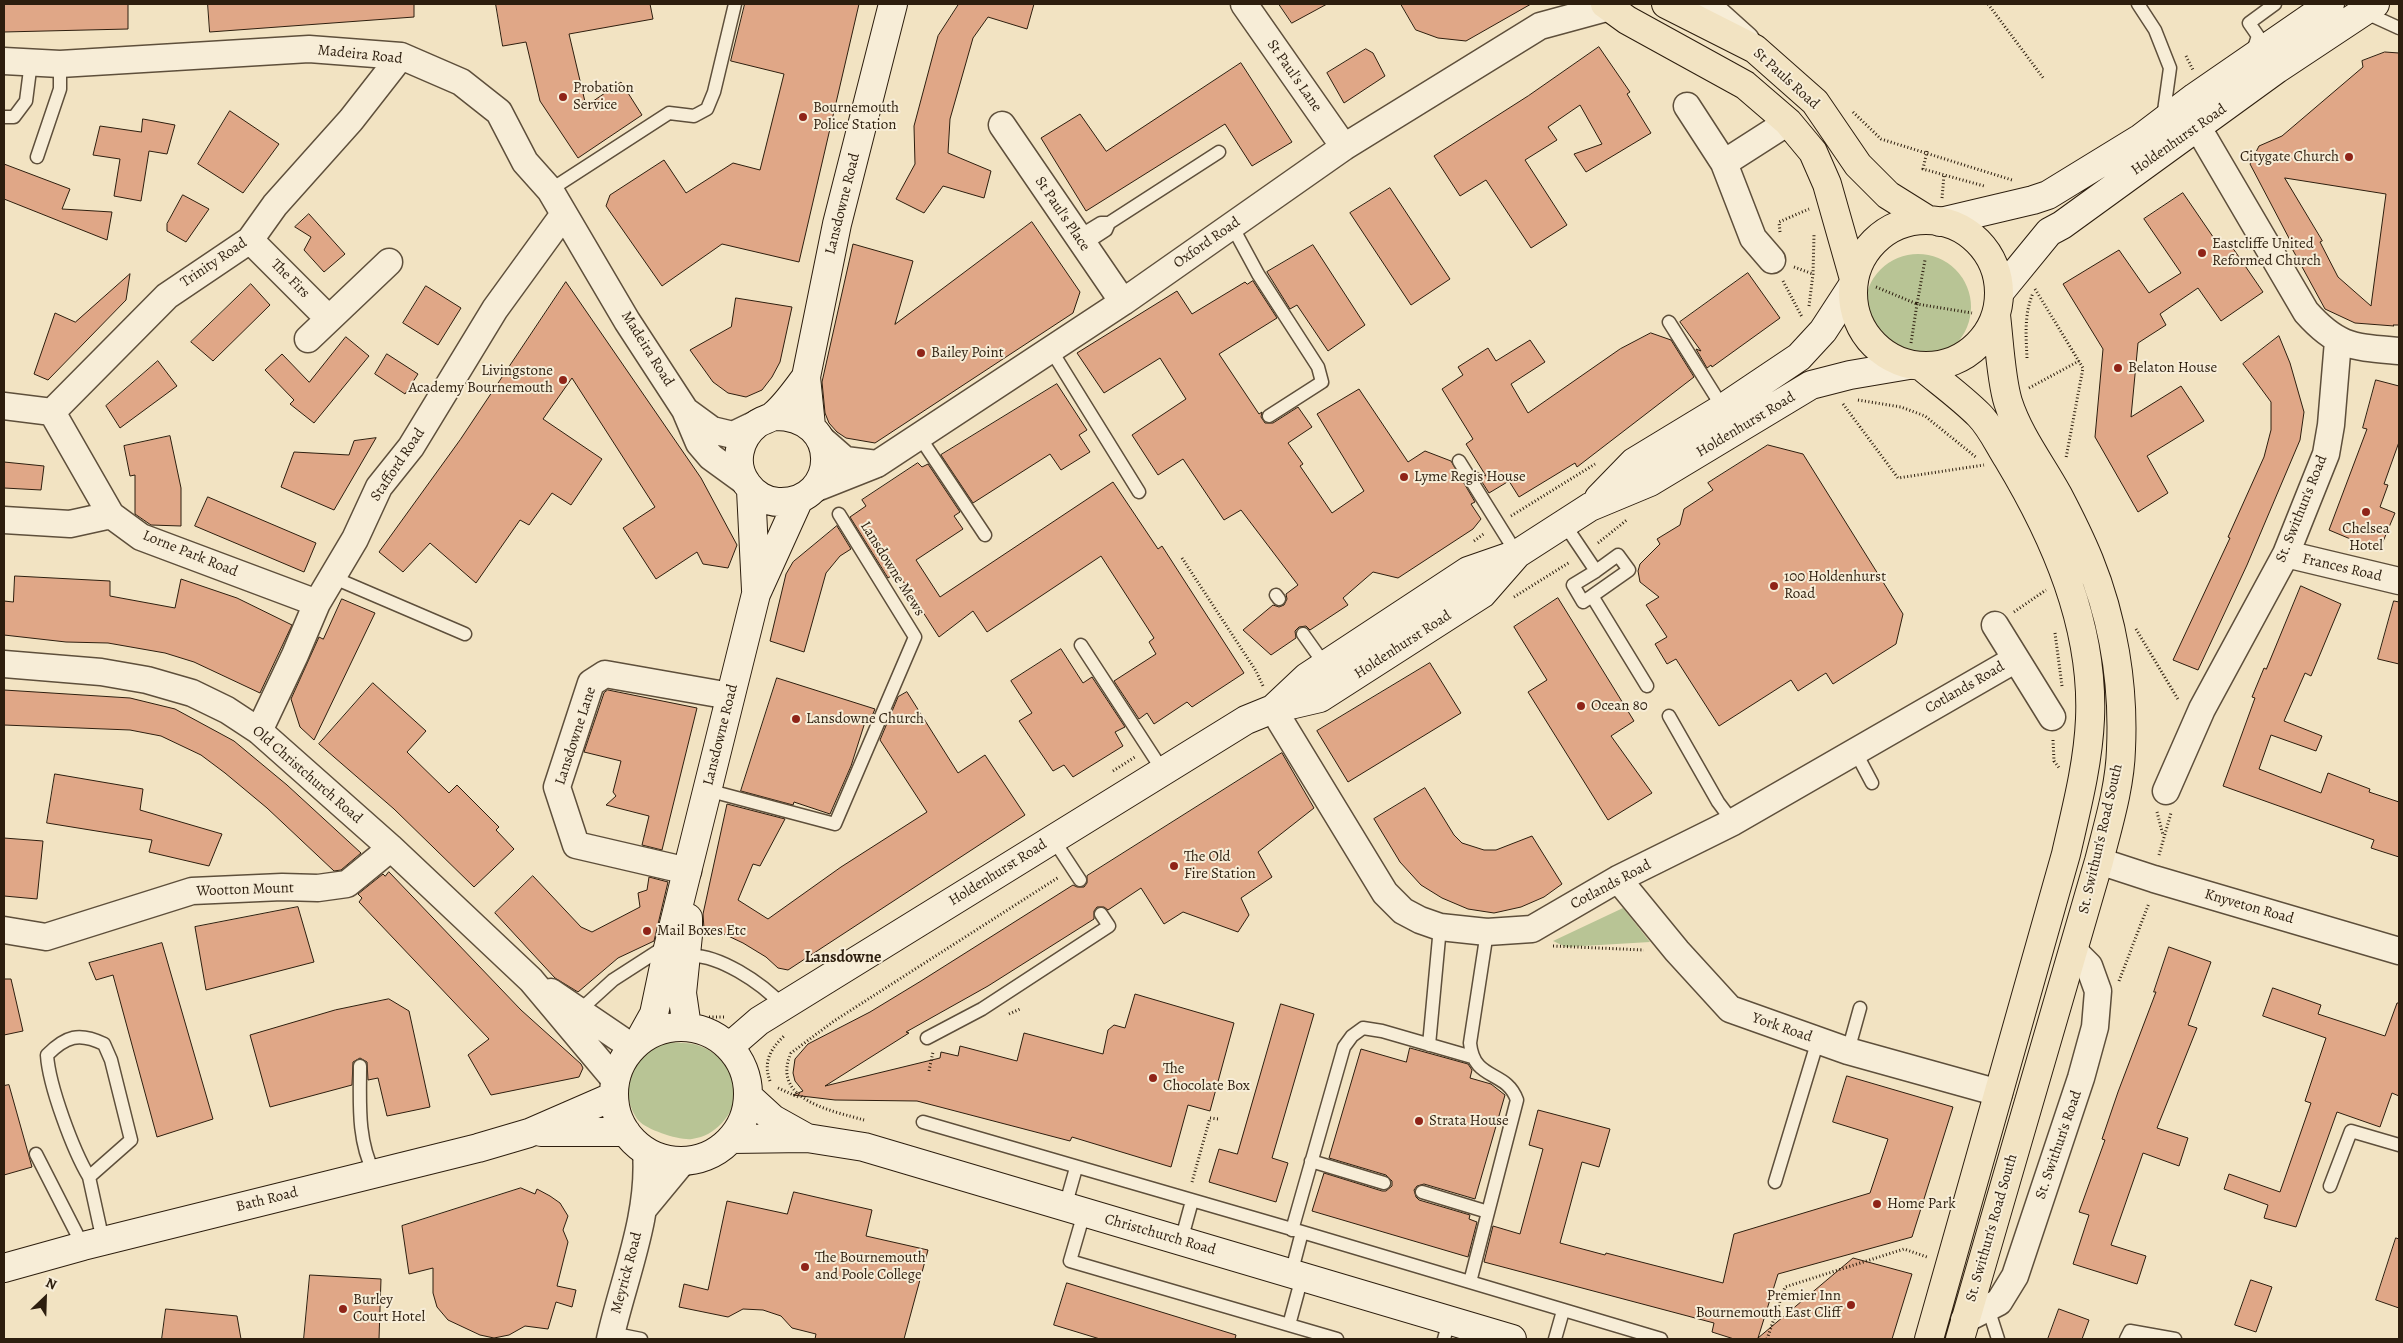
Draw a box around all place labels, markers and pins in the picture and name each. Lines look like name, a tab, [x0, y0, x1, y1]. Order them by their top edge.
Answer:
place label: Probation Service	[573, 79, 634, 114]
marker: Probation Service	[557, 91, 569, 103]
place label: Bournemouth Police Station	[813, 99, 899, 134]
marker: Bournemouth Police Station	[797, 111, 809, 123]
place label: Citygate Church	[2240, 148, 2339, 166]
marker: Citygate Church	[2343, 151, 2355, 163]
place label: Eastcliffe United Reformed Church	[2212, 235, 2321, 270]
marker: Eastcliffe United Reformed Church	[2196, 247, 2208, 259]
place label: Bailey Point	[931, 344, 1004, 362]
marker: Bailey Point	[915, 347, 927, 359]
place label: Belaton House	[2128, 359, 2217, 377]
place label: Livingstone Academy Bournemouth	[409, 362, 553, 397]
marker: Belaton House	[2112, 362, 2124, 374]
marker: Livingstone Academy Bournemouth	[557, 374, 569, 386]
place label: Lyme Regis House	[1414, 468, 1526, 486]
marker: Lyme Regis House	[1398, 471, 1410, 483]
marker: Chelsea Hotel	[2360, 506, 2372, 518]
place label: Chelsea Hotel	[2342, 520, 2390, 555]
place label: 100 Holdenhurst Road	[1784, 568, 1886, 603]
marker: 100 Holdenhurst Road	[1768, 580, 1780, 592]
place label: Ocean 80	[1591, 697, 1648, 715]
marker: Ocean 80	[1575, 700, 1587, 712]
place label: Lansdowne Church	[806, 710, 924, 728]
marker: Lansdowne Church	[790, 713, 802, 725]
place label: The Old Fire Station	[1184, 848, 1256, 883]
marker: The Old Fire Station	[1168, 860, 1180, 872]
place label: Mail Boxes Etc	[657, 922, 746, 940]
marker: Mail Boxes Etc	[641, 925, 653, 937]
place label: The Chocolate Box	[1163, 1060, 1250, 1095]
marker: The Chocolate Box	[1147, 1072, 1159, 1084]
place label: Strata House	[1429, 1112, 1509, 1130]
marker: Strata House	[1413, 1115, 1425, 1127]
place label: Home Park	[1887, 1195, 1956, 1213]
marker: Home Park	[1871, 1198, 1883, 1210]
place label: The Bournemouth and Poole College	[815, 1249, 926, 1284]
marker: The Bournemouth and Poole College	[799, 1261, 811, 1273]
place label: Premier Inn Bournemouth East Cliff	[1696, 1287, 1841, 1322]
place label: Burley Court Hotel	[353, 1291, 425, 1326]
marker: Premier Inn Bournemouth East Cliff	[1845, 1299, 1857, 1311]
marker: Burley Court Hotel	[337, 1303, 349, 1315]

